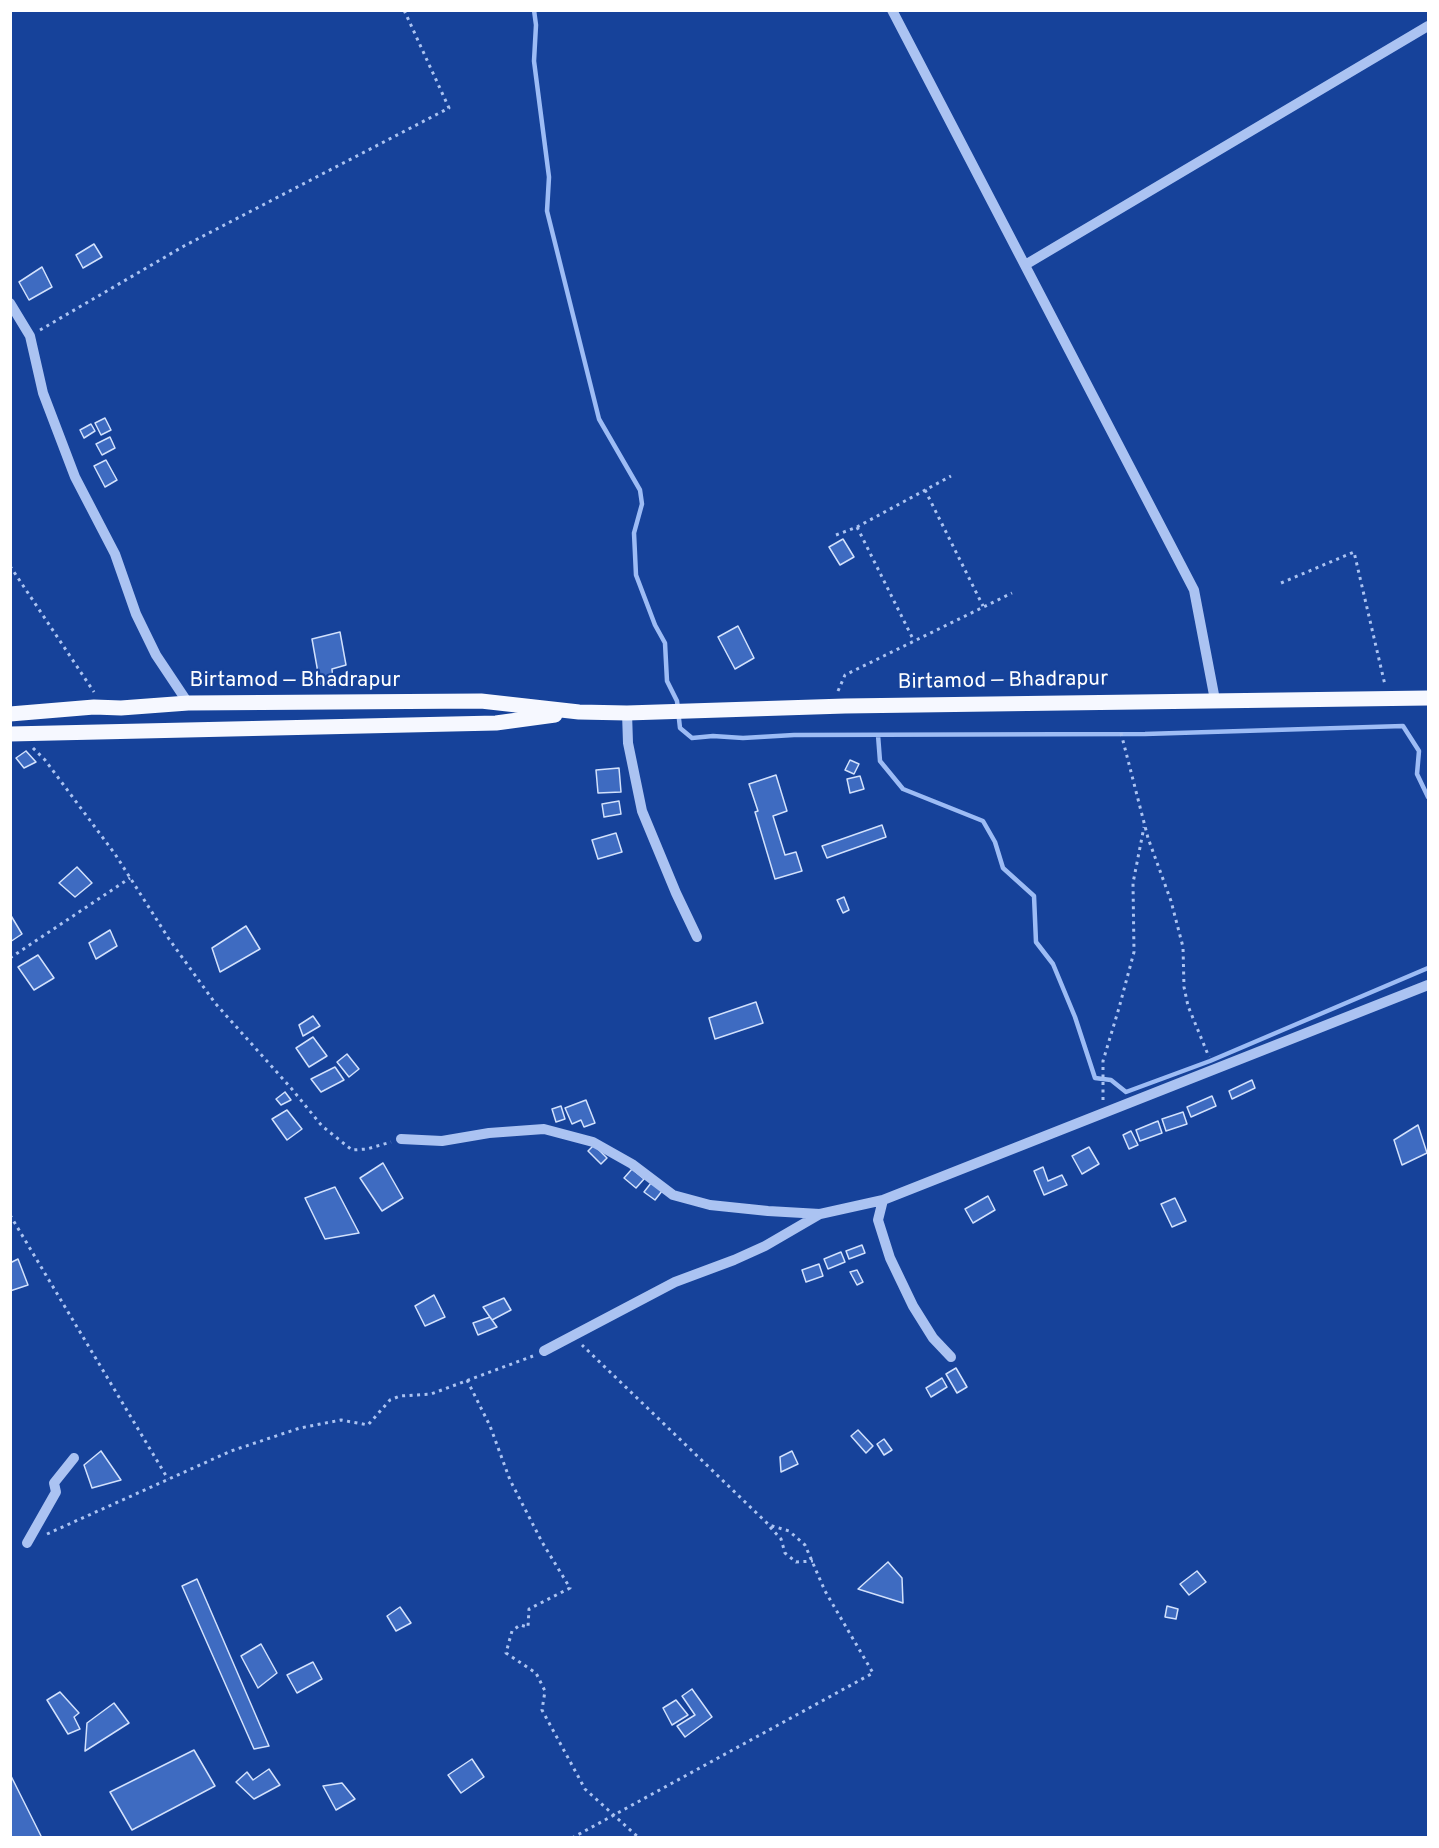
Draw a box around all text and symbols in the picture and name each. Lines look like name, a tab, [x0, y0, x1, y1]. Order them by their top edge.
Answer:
street label: Birtamod — Bhadrapur	[897, 668, 1109, 696]
street label: Birtamod — Bhadrapur	[190, 669, 400, 695]

